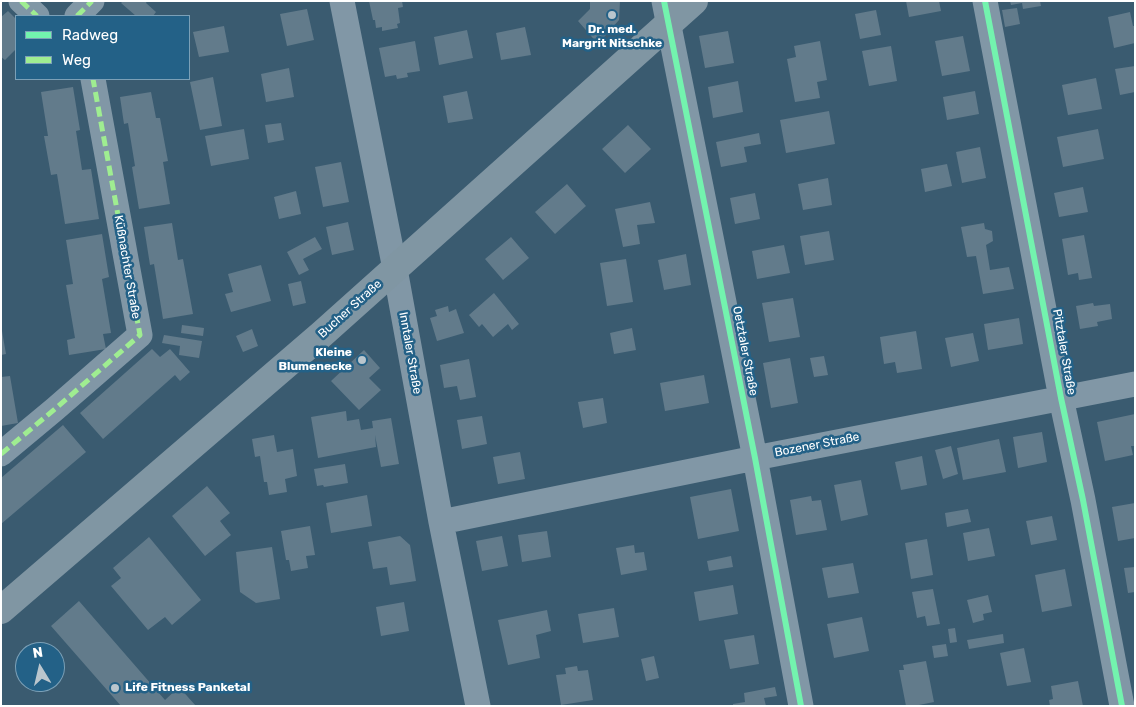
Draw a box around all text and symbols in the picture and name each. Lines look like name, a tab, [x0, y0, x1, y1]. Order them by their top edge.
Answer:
marker: Dr. med. Margrit Nitschke	[606, 9, 618, 21]
legend	[15, 15, 190, 80]
place label: Dr. med. Margrit Nitschke	[562, 23, 662, 51]
text: Radweg	[62, 26, 118, 44]
text: Weg	[62, 51, 91, 69]
street label: Küßnachter Straße	[111, 214, 143, 320]
street label: Bucher Straße	[315, 277, 385, 341]
street label: Oetztaler Straße	[729, 305, 761, 397]
street label: Pitztaler Straße	[1049, 308, 1079, 396]
street label: Inntaler Straße	[396, 311, 424, 395]
place label: Kleine Blumenecke	[279, 346, 352, 374]
marker: Kleine Blumenecke	[356, 354, 368, 366]
street label: Bozener Straße	[773, 430, 861, 460]
north arrow	[15, 642, 65, 692]
text: N	[31, 643, 44, 662]
place label: Life Fitness Panketal	[125, 681, 250, 695]
marker: Life Fitness Panketal	[109, 682, 121, 694]

